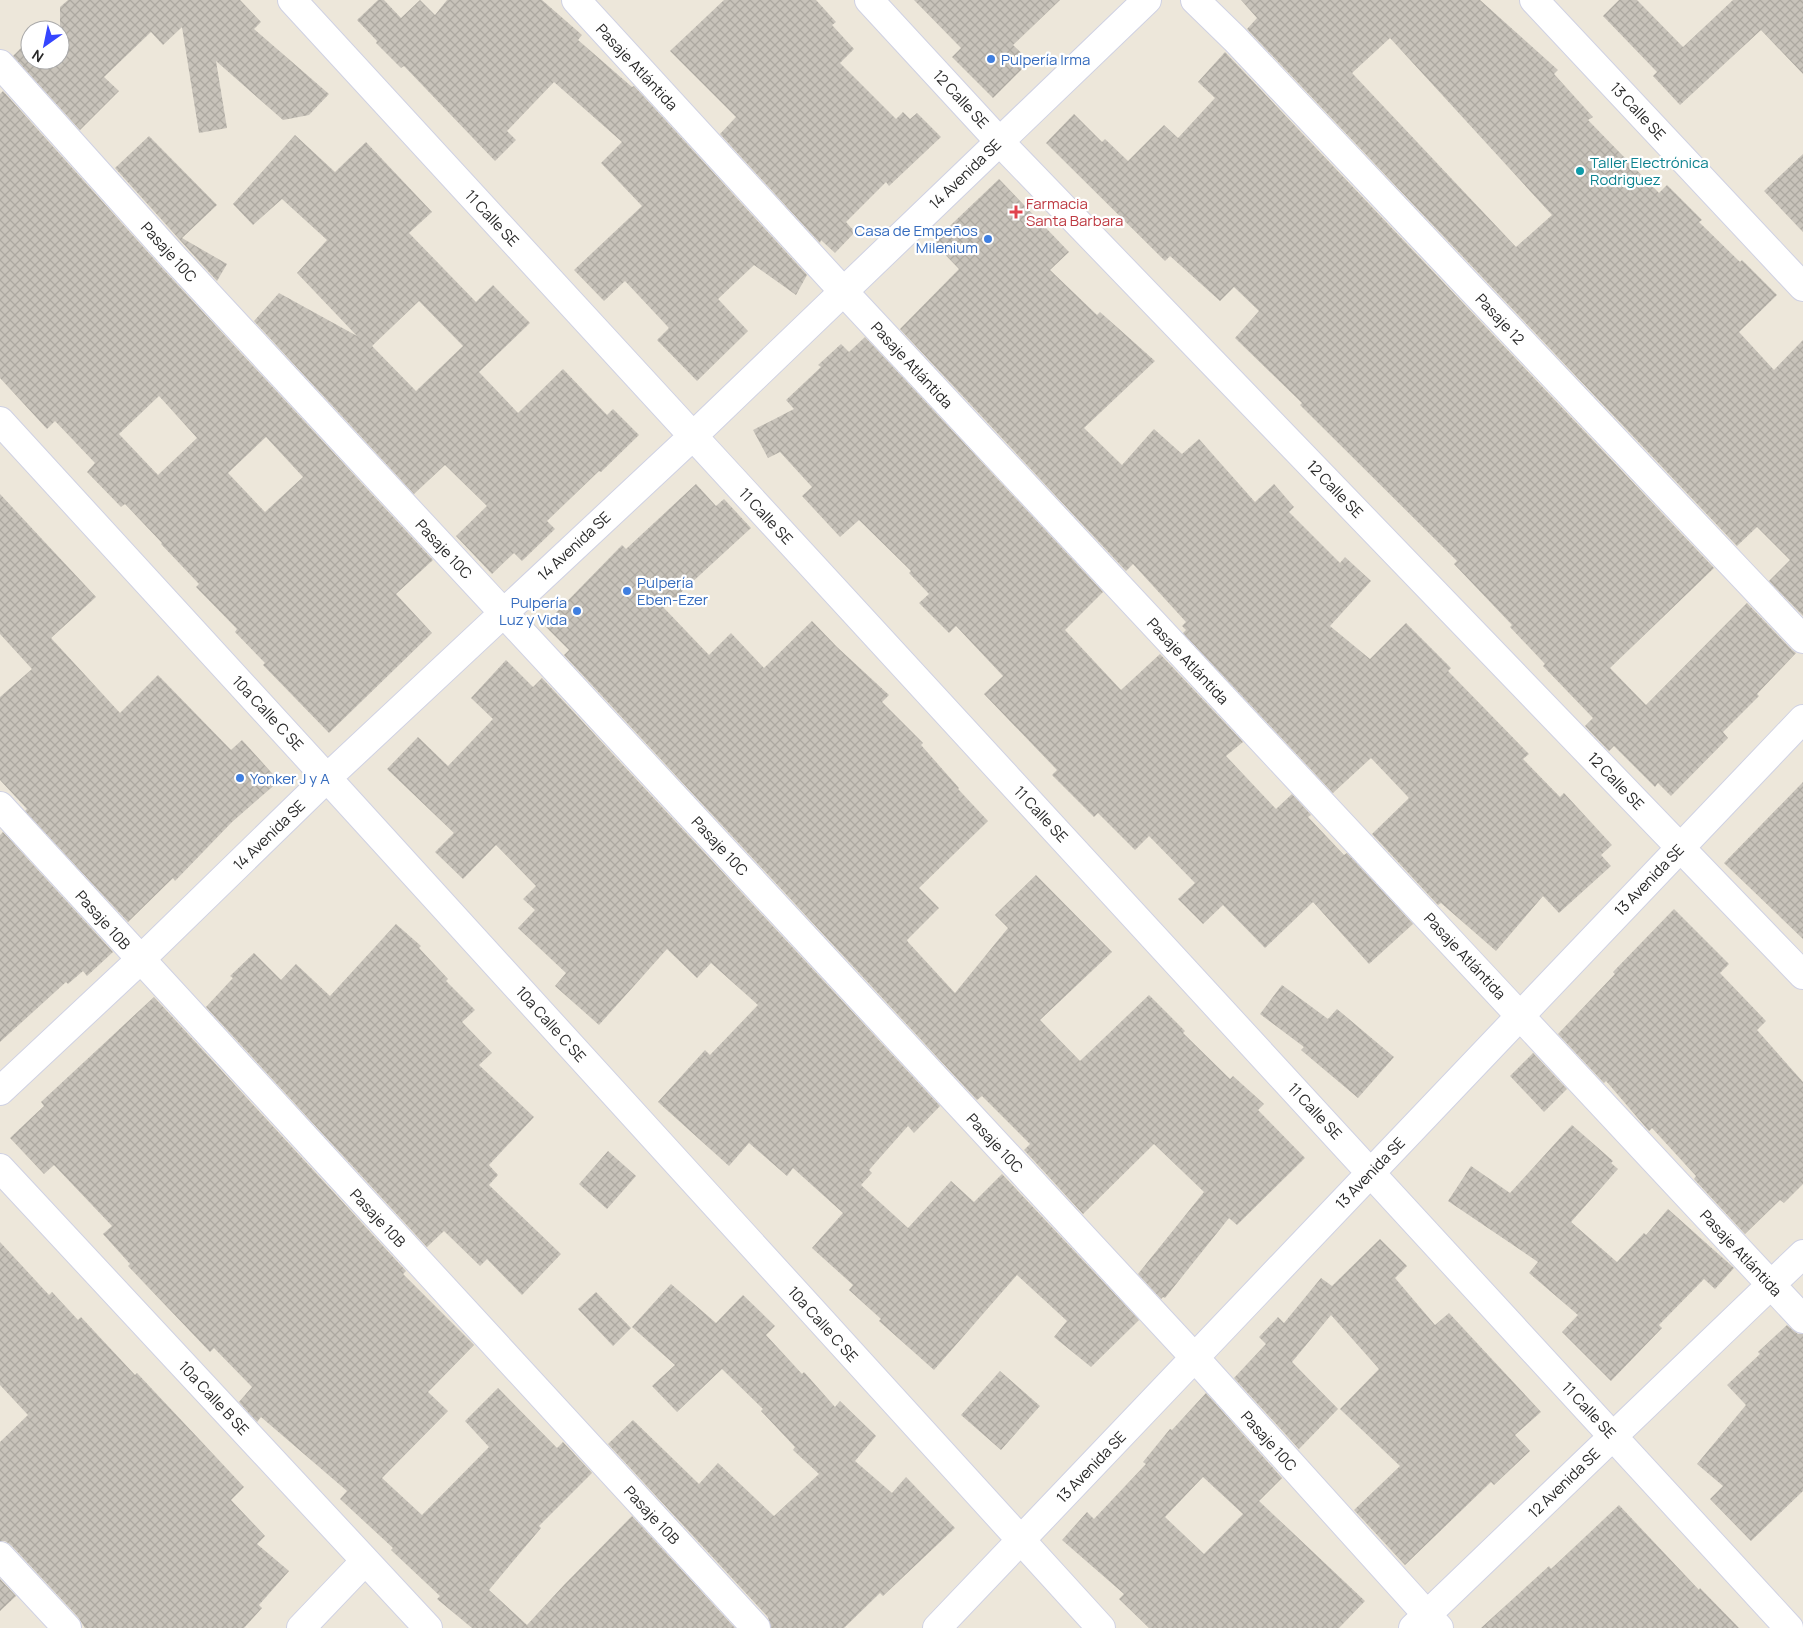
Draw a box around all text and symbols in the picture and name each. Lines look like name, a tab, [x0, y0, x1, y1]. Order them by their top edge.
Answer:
street label: Pasaje Atlántida	[591, 19, 683, 115]
north arrow	[20, 20, 70, 70]
text: N	[28, 46, 47, 67]
place label: Pulpería Irma	[1001, 49, 1090, 70]
marker: Pulpería Irma	[985, 53, 997, 65]
street label: 12 Calle SE	[928, 65, 994, 133]
street label: 13 Calle SE	[1606, 77, 1670, 145]
street label: 14 Avenida SE	[924, 134, 1006, 214]
place label: Taller Electrónica Rodriguez	[1590, 152, 1709, 190]
marker: Taller Electrónica Rodriguez	[1574, 165, 1586, 177]
street label: 11 Calle SE	[460, 185, 524, 251]
place label: Farmacia Santa Barbara	[1026, 193, 1123, 231]
marker: Farmacia Santa Barbara	[1010, 206, 1022, 218]
street label: Pasaje 10C	[136, 217, 202, 287]
place label: Casa de Empeños Milenium	[855, 220, 978, 258]
marker: Casa de Empeños Milenium	[982, 233, 994, 245]
street label: Pasaje 12	[1471, 289, 1529, 349]
street label: Pasaje Atlántida	[866, 317, 958, 413]
street label: 12 Calle SE	[1302, 455, 1368, 523]
street label: 11 Calle SE	[734, 483, 798, 549]
street label: 14 Avenida SE	[533, 507, 615, 585]
street label: Pasaje 10C	[411, 515, 477, 584]
place label: Pulpería Eben-Ezer	[637, 572, 709, 610]
marker: Pulpería Eben-Ezer	[621, 585, 633, 597]
place label: Pulpería Luz y Vida	[499, 592, 567, 630]
marker: Pulpería Luz y Vida	[571, 605, 583, 617]
street label: Pasaje Atlántida	[1142, 613, 1234, 709]
street label: 10a Calle C SE	[228, 671, 308, 755]
street label: 12 Calle SE	[1583, 747, 1649, 815]
place label: Yonker J y A	[250, 768, 330, 789]
marker: Yonker J y A	[234, 772, 246, 784]
street label: 11 Calle SE	[1009, 781, 1073, 847]
street label: 14 Avenida SE	[228, 795, 310, 875]
street label: Pasaje 10C	[687, 812, 753, 881]
street label: 13 Avenida SE	[1609, 839, 1689, 921]
street label: Pasaje 10B	[71, 886, 135, 954]
street label: Pasaje Atlántida	[1419, 908, 1511, 1004]
street label: 10a Calle C SE	[511, 981, 591, 1067]
street label: 11 Calle SE	[1283, 1078, 1347, 1144]
street label: Pasaje 10C	[962, 1109, 1028, 1178]
street label: 13 Avenida SE	[1330, 1132, 1410, 1214]
street label: Pasaje 10B	[345, 1184, 411, 1252]
street label: Pasaje Atlántida	[1695, 1205, 1787, 1301]
street label: 10a Calle C SE	[783, 1281, 863, 1367]
street label: 10a Calle B SE	[174, 1356, 254, 1440]
street label: 11 Calle SE	[1557, 1377, 1621, 1443]
street label: Pasaje 10C	[1236, 1406, 1302, 1476]
street label: 13 Avenida SE	[1051, 1426, 1131, 1508]
street label: 12 Avenida SE	[1523, 1443, 1605, 1523]
street label: Pasaje 10B	[619, 1481, 685, 1549]

